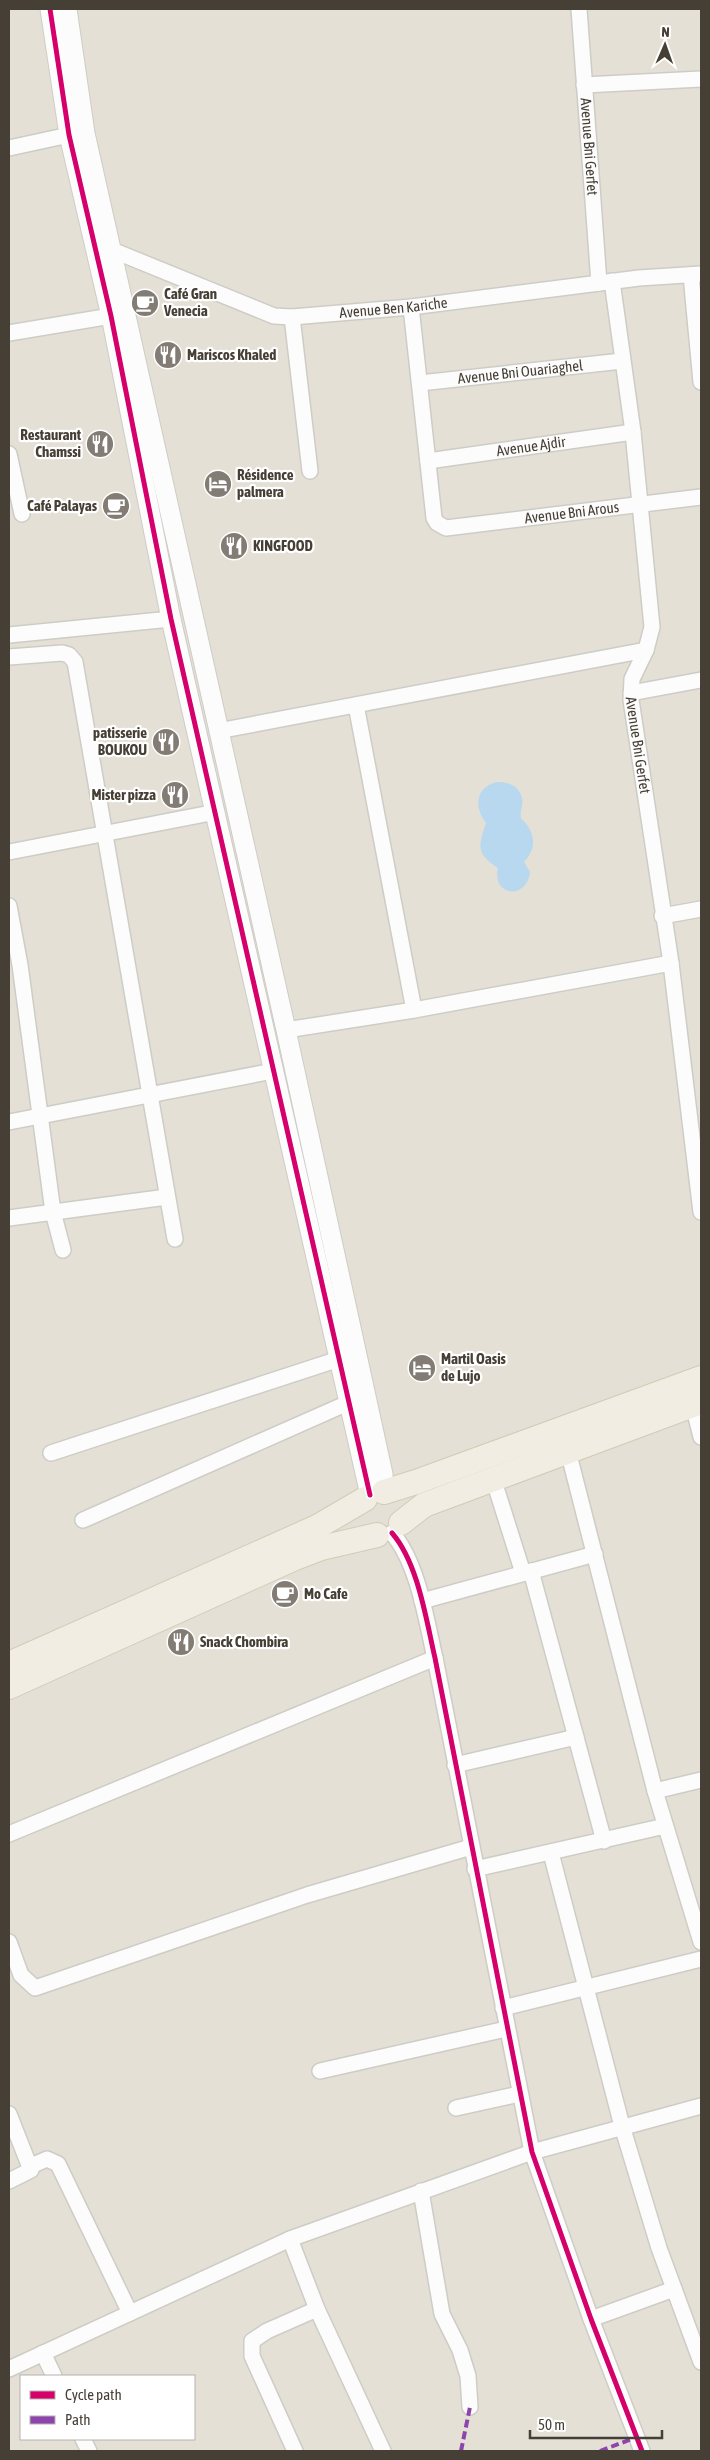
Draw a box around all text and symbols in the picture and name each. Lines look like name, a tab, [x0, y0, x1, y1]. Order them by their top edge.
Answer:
north arrow	[640, 20, 690, 70]
text: N	[661, 24, 670, 40]
street label: Avenue Bni Gerfet	[578, 97, 602, 196]
place label: Café Gran Venecia	[163, 285, 217, 319]
cafe icon: Café Gran Venecia	[130, 288, 160, 318]
street label: Avenue Ben Kariche	[339, 293, 449, 321]
restaurant icon: Mariscos Khaled	[153, 340, 183, 370]
place label: Mariscos Khaled	[187, 346, 276, 363]
street label: Avenue Bni Ouariaghel	[457, 356, 584, 387]
place label: Restaurant Chamssi	[20, 426, 82, 460]
restaurant icon: Restaurant Chamssi	[85, 429, 115, 459]
street label: Avenue Ajdir	[495, 433, 567, 459]
place label: Résidence palmera	[237, 466, 294, 500]
hotel icon: Résidence palmera	[203, 469, 233, 499]
cafe icon: Café Palayas	[101, 491, 131, 521]
place label: Café Palayas	[27, 497, 98, 514]
street label: Avenue Bni Arous	[523, 498, 620, 526]
restaurant icon: KINGFOOD	[219, 531, 249, 561]
place label: KINGFOOD	[253, 537, 313, 554]
street label: Avenue Bni Gerfet	[623, 695, 654, 795]
place label: patisserie BOUKOU	[93, 724, 147, 758]
restaurant icon: patisserie BOUKOU	[151, 727, 181, 757]
restaurant icon: Mister pizza	[160, 780, 190, 810]
place label: Mister pizza	[91, 786, 156, 803]
place label: Martil Oasis de Lujo	[441, 1350, 507, 1384]
hotel icon: Martil Oasis de Lujo	[407, 1353, 437, 1383]
cafe icon: Mo Cafe	[270, 1579, 300, 1609]
place label: Mo Cafe	[304, 1585, 348, 1602]
restaurant icon: Snack Chombira	[166, 1627, 196, 1657]
place label: Snack Chombira	[200, 1633, 288, 1650]
legend	[20, 2375, 195, 2440]
text: Cycle path	[65, 2386, 122, 2403]
scale bar	[530, 2408, 662, 2440]
text: Path	[65, 2411, 91, 2428]
text: 50 m	[538, 2416, 565, 2433]

